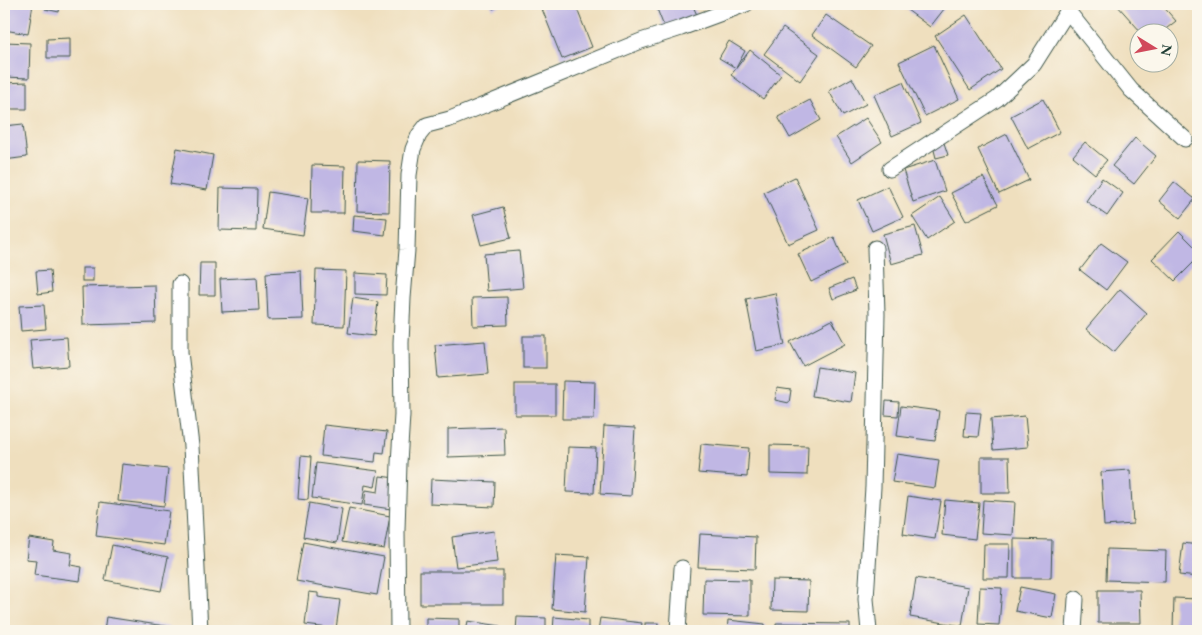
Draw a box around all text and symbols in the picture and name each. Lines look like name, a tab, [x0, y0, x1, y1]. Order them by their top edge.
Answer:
north arrow	[1130, 22, 1180, 72]
text: N	[1157, 43, 1177, 58]

